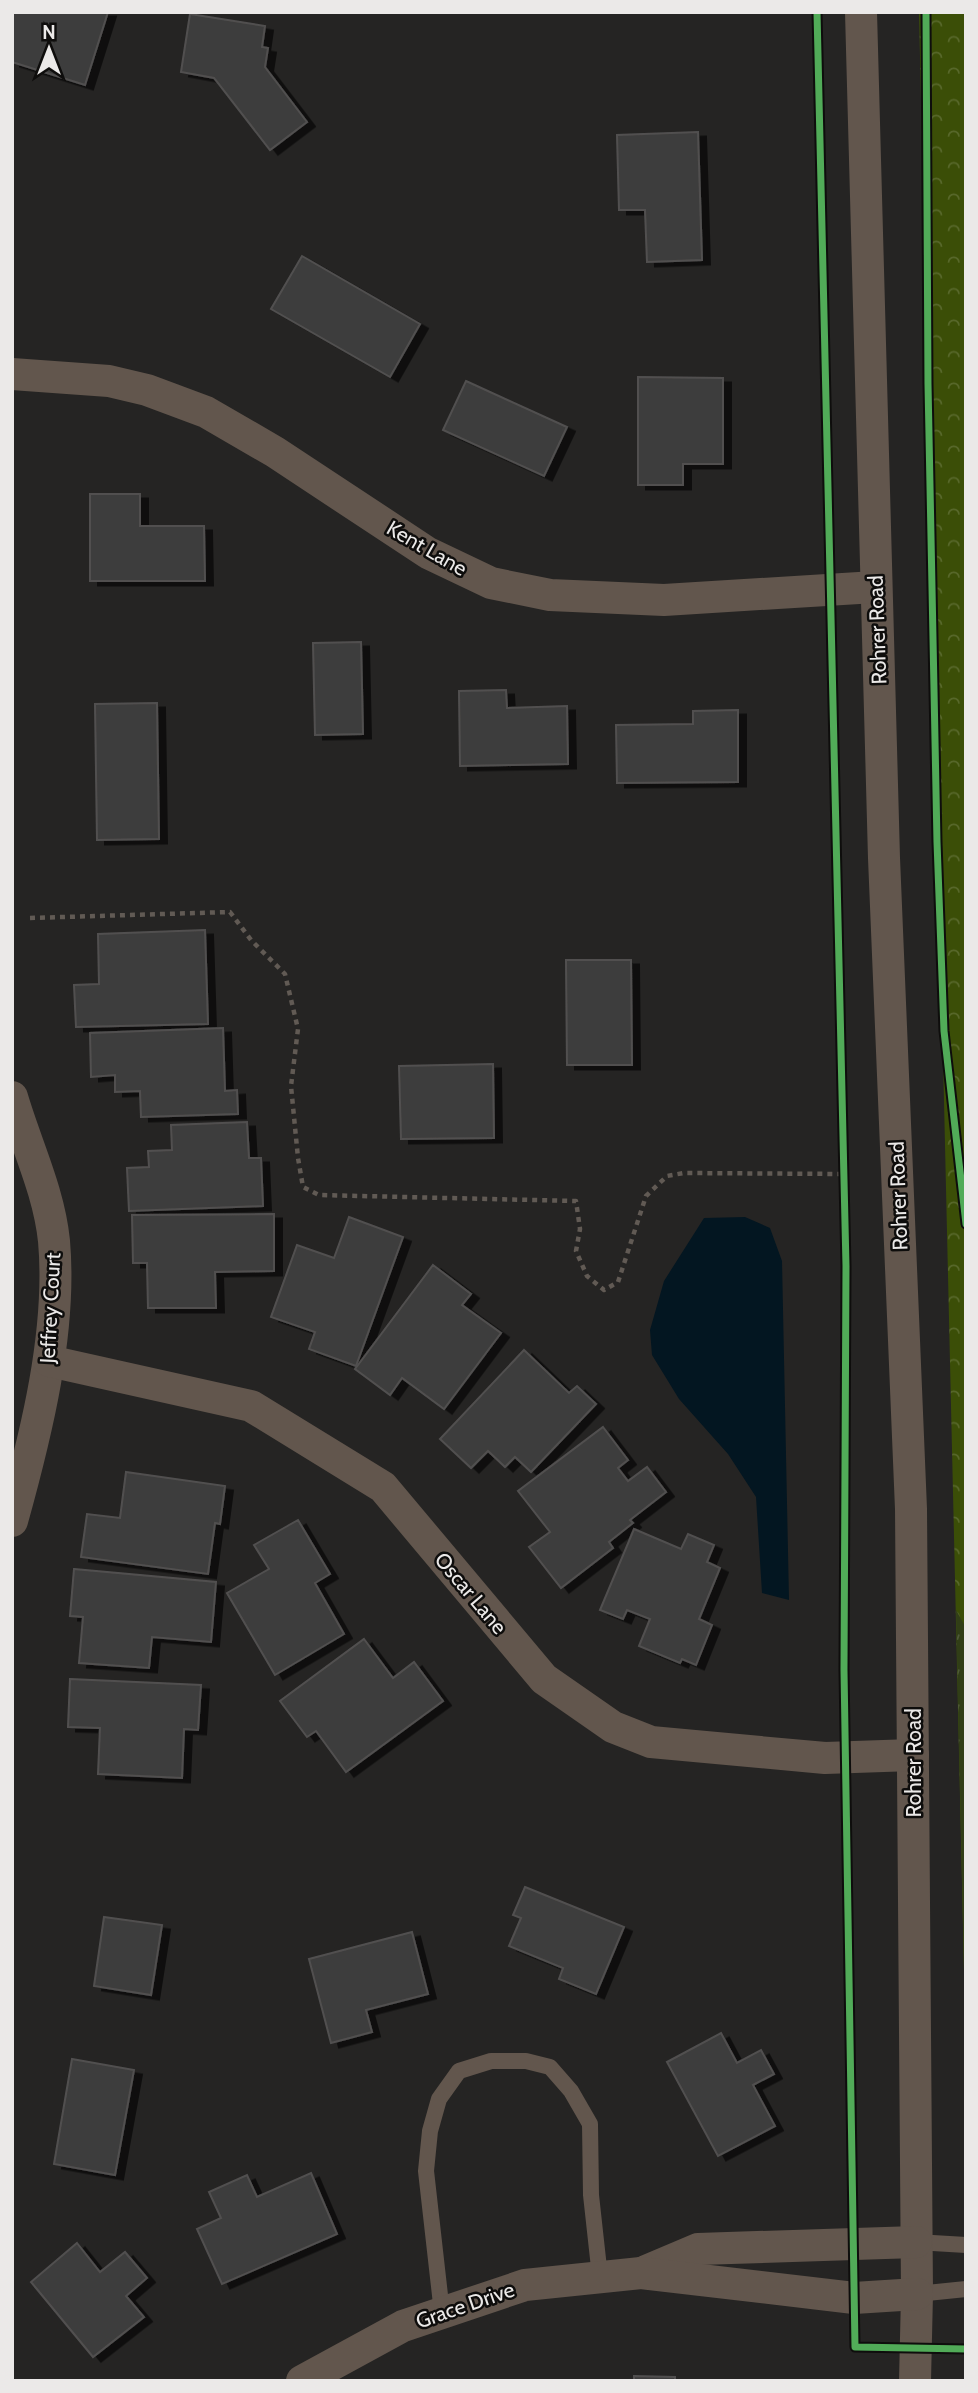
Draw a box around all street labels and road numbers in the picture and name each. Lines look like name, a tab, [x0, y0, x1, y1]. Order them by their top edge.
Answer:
street label: Kent Lane	[382, 515, 472, 581]
street label: Rohrer Road	[863, 575, 891, 685]
street label: Rohrer Road	[884, 1141, 912, 1251]
street label: Jeffrey Court	[35, 1252, 65, 1365]
street label: Oscar Lane	[430, 1547, 512, 1639]
street label: Rohrer Road	[901, 1708, 926, 1818]
street label: Grace Drive	[412, 2276, 518, 2334]

